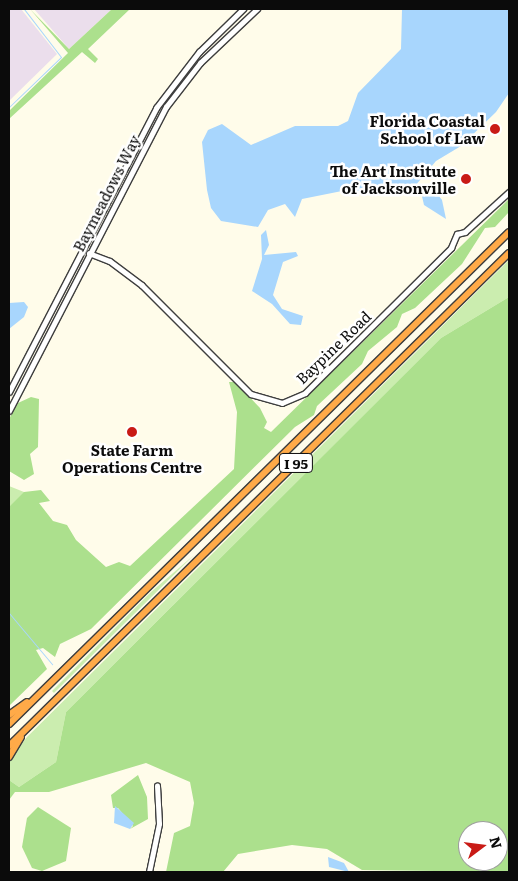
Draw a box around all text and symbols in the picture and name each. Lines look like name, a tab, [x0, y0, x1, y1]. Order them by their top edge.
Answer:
place label: Florida Coastal School of Law	[370, 111, 485, 146]
marker: Florida Coastal School of Law	[489, 123, 501, 135]
street label: Baymeadows Way	[69, 132, 143, 254]
place label: The Art Institute of Jacksonville	[330, 161, 456, 196]
marker: The Art Institute of Jacksonville	[460, 173, 472, 185]
street label: Baypine Road	[292, 307, 374, 387]
marker: State Farm Operations Centre	[126, 426, 138, 438]
place label: State Farm Operations Centre	[62, 440, 202, 475]
road number: I 95	[278, 452, 314, 474]
north arrow	[458, 821, 508, 871]
text: N	[485, 834, 508, 851]

